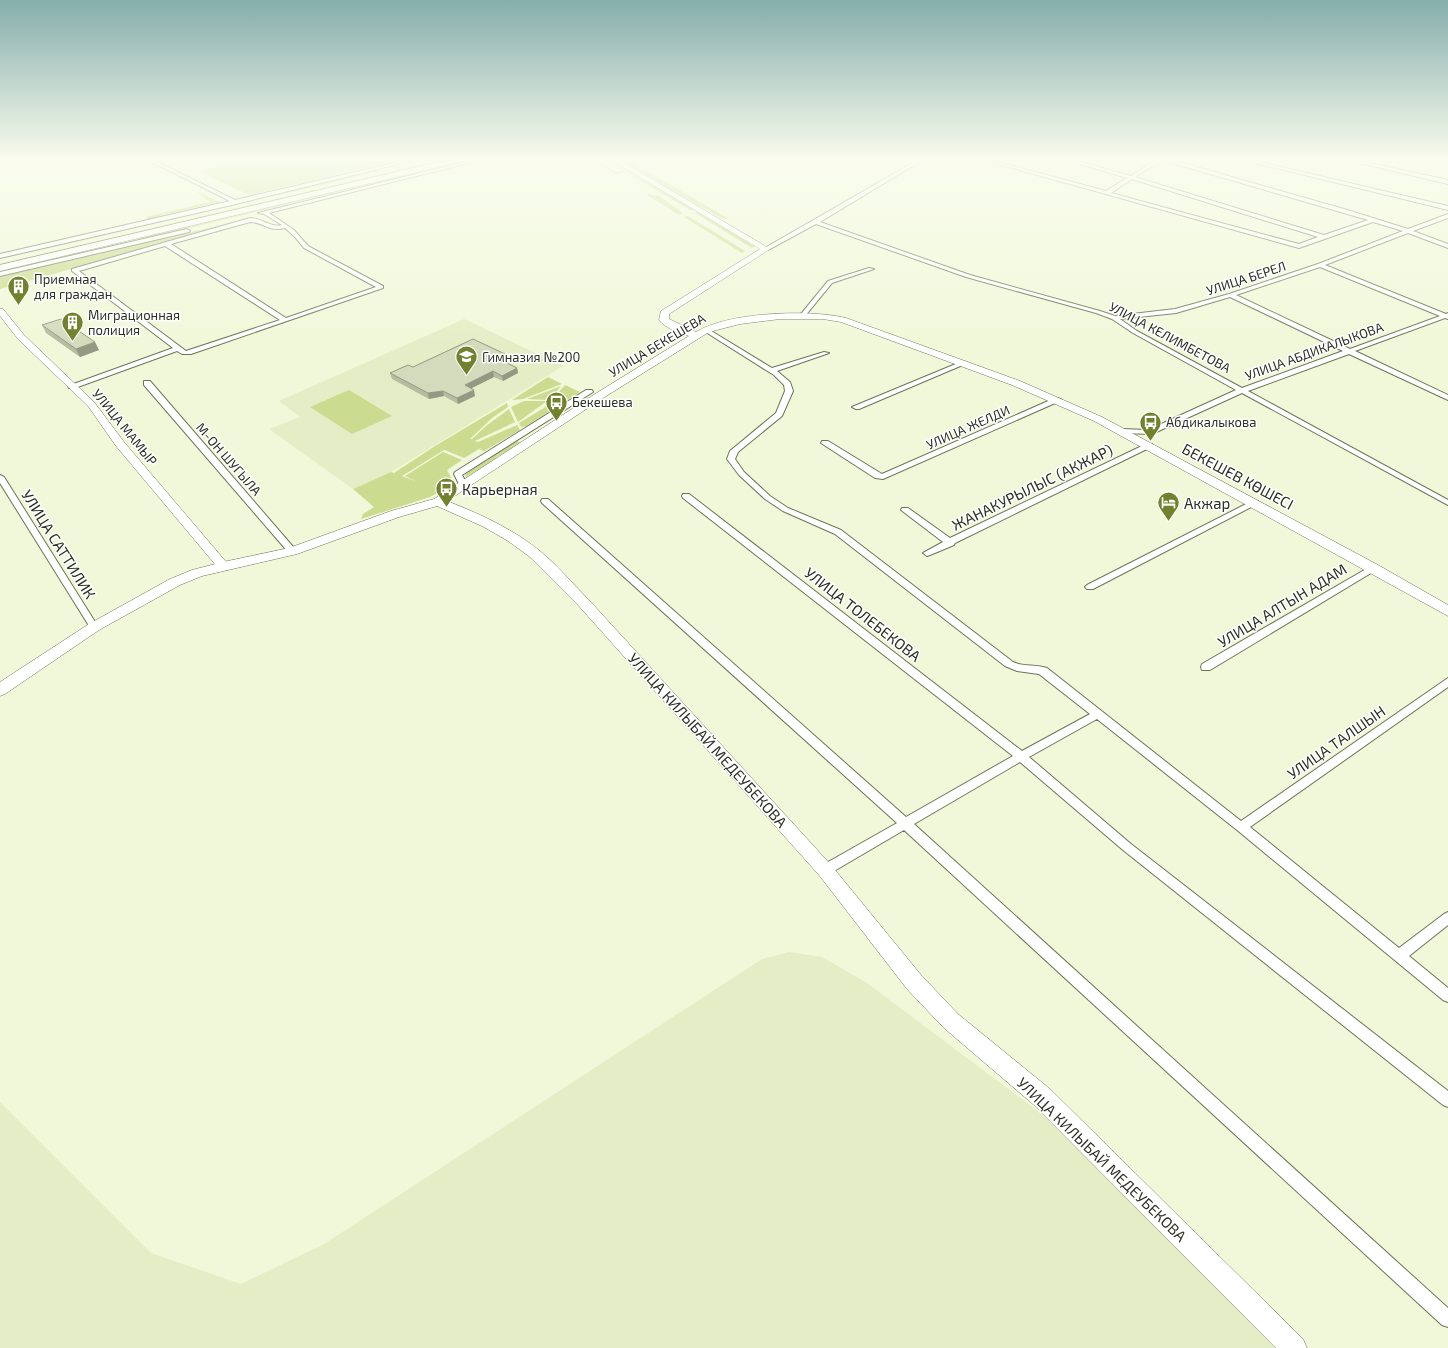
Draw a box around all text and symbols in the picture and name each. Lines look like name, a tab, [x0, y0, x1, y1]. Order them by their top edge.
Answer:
street label: УЛИЦА БЕРЕЛ	[1204, 258, 1288, 298]
place label: Приемная для граждан	[34, 271, 112, 302]
building icon: Приемная для граждан	[6, 273, 32, 306]
street label: УЛИЦА КЕЛИМБЕТОВА	[1106, 298, 1234, 376]
place label: Миграционная полиция	[88, 307, 180, 338]
building icon: Миграционная полиция	[60, 309, 86, 342]
street label: УЛИЦА БЕКЕШЕВА	[606, 310, 708, 380]
street label: УЛИЦА АБДИКАЛЫКОВА	[1243, 319, 1385, 383]
school or university icon: Гимназия №200	[454, 344, 480, 377]
place label: Гимназия №200	[482, 349, 580, 365]
street label: УЛИЦА МАМЫР	[89, 386, 161, 469]
bus stop icon: Бекешева	[543, 389, 569, 422]
place label: Бекешева	[572, 394, 633, 410]
street label: УЛИЦА ЖЕЛДИ	[924, 401, 1012, 453]
bus stop icon: Абдикалыкова	[1137, 409, 1163, 442]
place label: Абдикалыкова	[1166, 414, 1256, 430]
street label: М-ОН ШУГЫЛА	[193, 419, 265, 499]
street label: БЕКЕШЕВ КӨШЕСІ	[1179, 439, 1297, 513]
street label: ЖАНАКУРЫЛЫС (АКЖАР)	[949, 440, 1115, 534]
bus stop icon: Карьерная	[434, 476, 460, 509]
place label: Карьерная	[462, 480, 538, 498]
street label: УЛИЦА САТТИЛИК	[18, 486, 100, 602]
hotel icon: Акжар	[1155, 490, 1181, 523]
place label: Акжар	[1184, 494, 1230, 512]
street label: УЛИЦА АЛТЫН АДАМ	[1214, 559, 1350, 651]
street label: УЛИЦА ТОЛЕБЕКОВА	[801, 563, 925, 665]
street label: УЛИЦА КИЛЫБАЙ МЕДЕУБЕКОВА	[625, 649, 792, 831]
street label: УЛИЦА ТАЛШЫН	[1284, 702, 1388, 782]
street label: УЛИЦА КИЛЫБАЙ МЕДЕУБЕКОВА	[1014, 1073, 1191, 1245]

